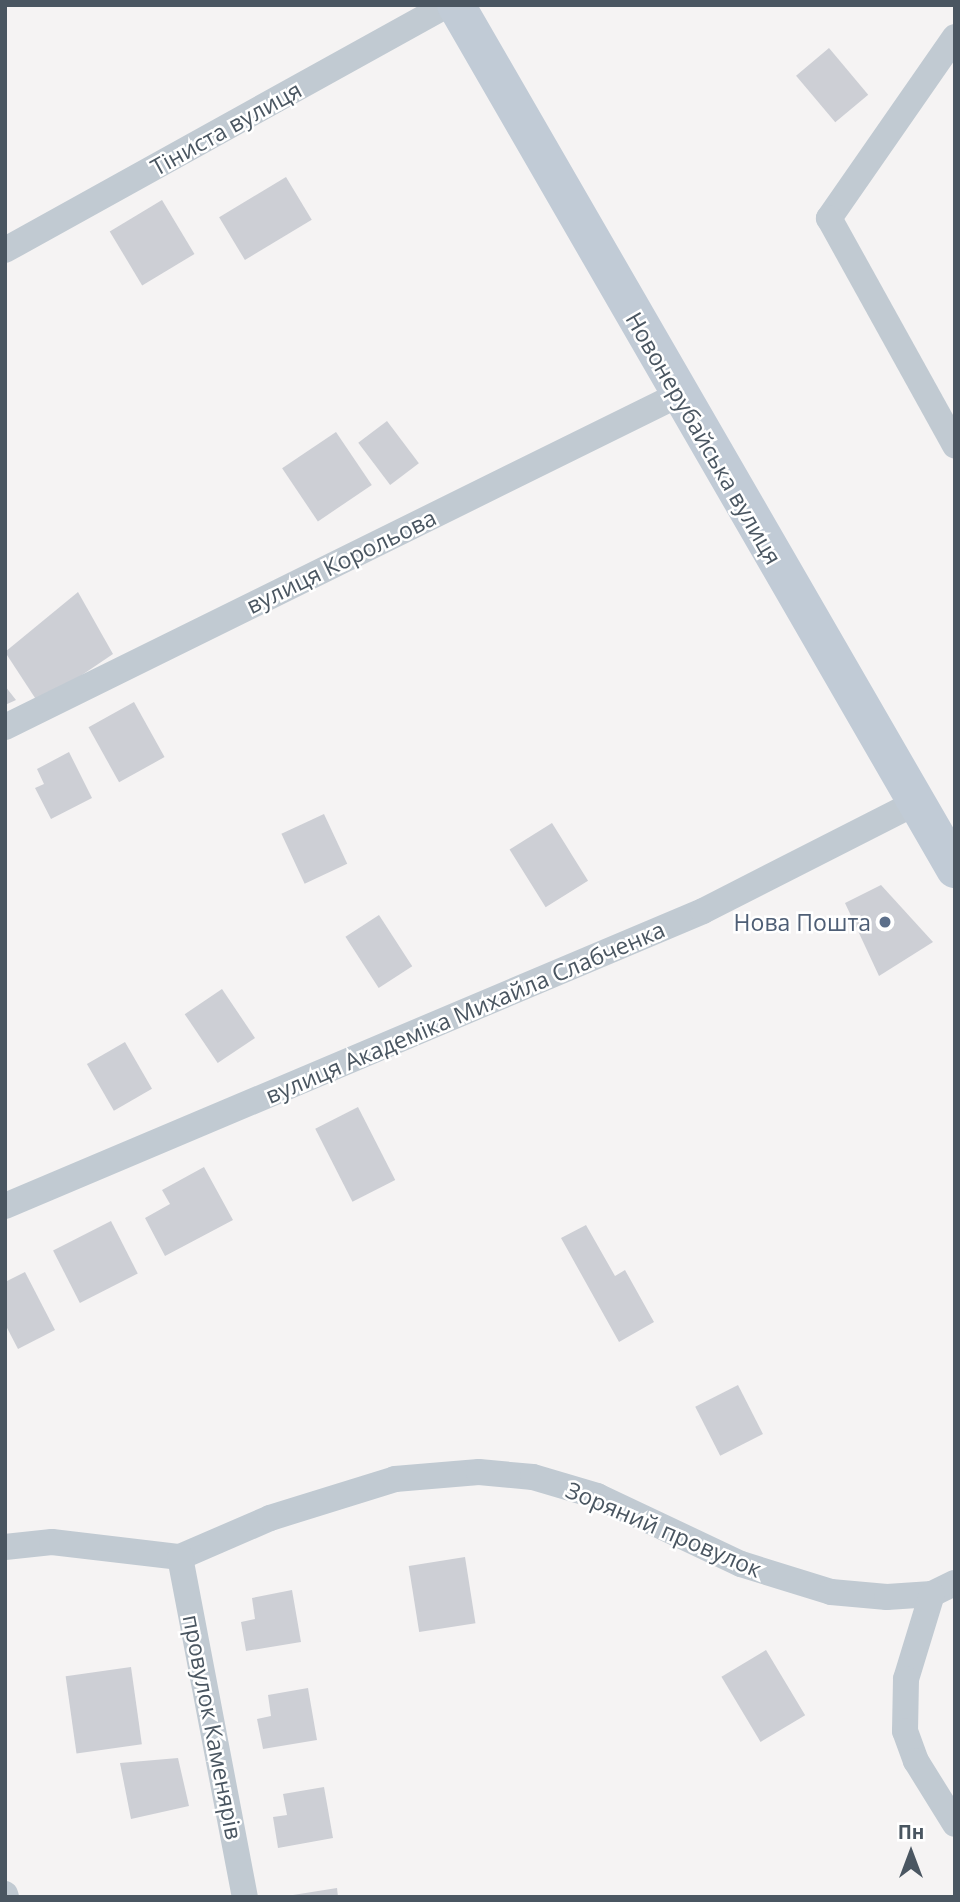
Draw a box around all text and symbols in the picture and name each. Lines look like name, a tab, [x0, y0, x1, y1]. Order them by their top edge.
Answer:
street label: Тіниста вулиця	[146, 75, 306, 181]
street label: Новонерубайська вулиця	[620, 307, 788, 569]
street label: вулиця Корольова	[242, 503, 440, 619]
place label: Нова Пошта	[734, 908, 871, 936]
marker: Нова Пошта	[877, 914, 893, 930]
street label: вулиця Академіка Михайла Слабченка	[261, 915, 669, 1109]
street label: Зоряний провулок	[562, 1475, 766, 1583]
street label: провулок Каменярів	[178, 1612, 248, 1842]
north arrow	[876, 1818, 946, 1888]
text: Пн	[898, 1819, 924, 1845]

